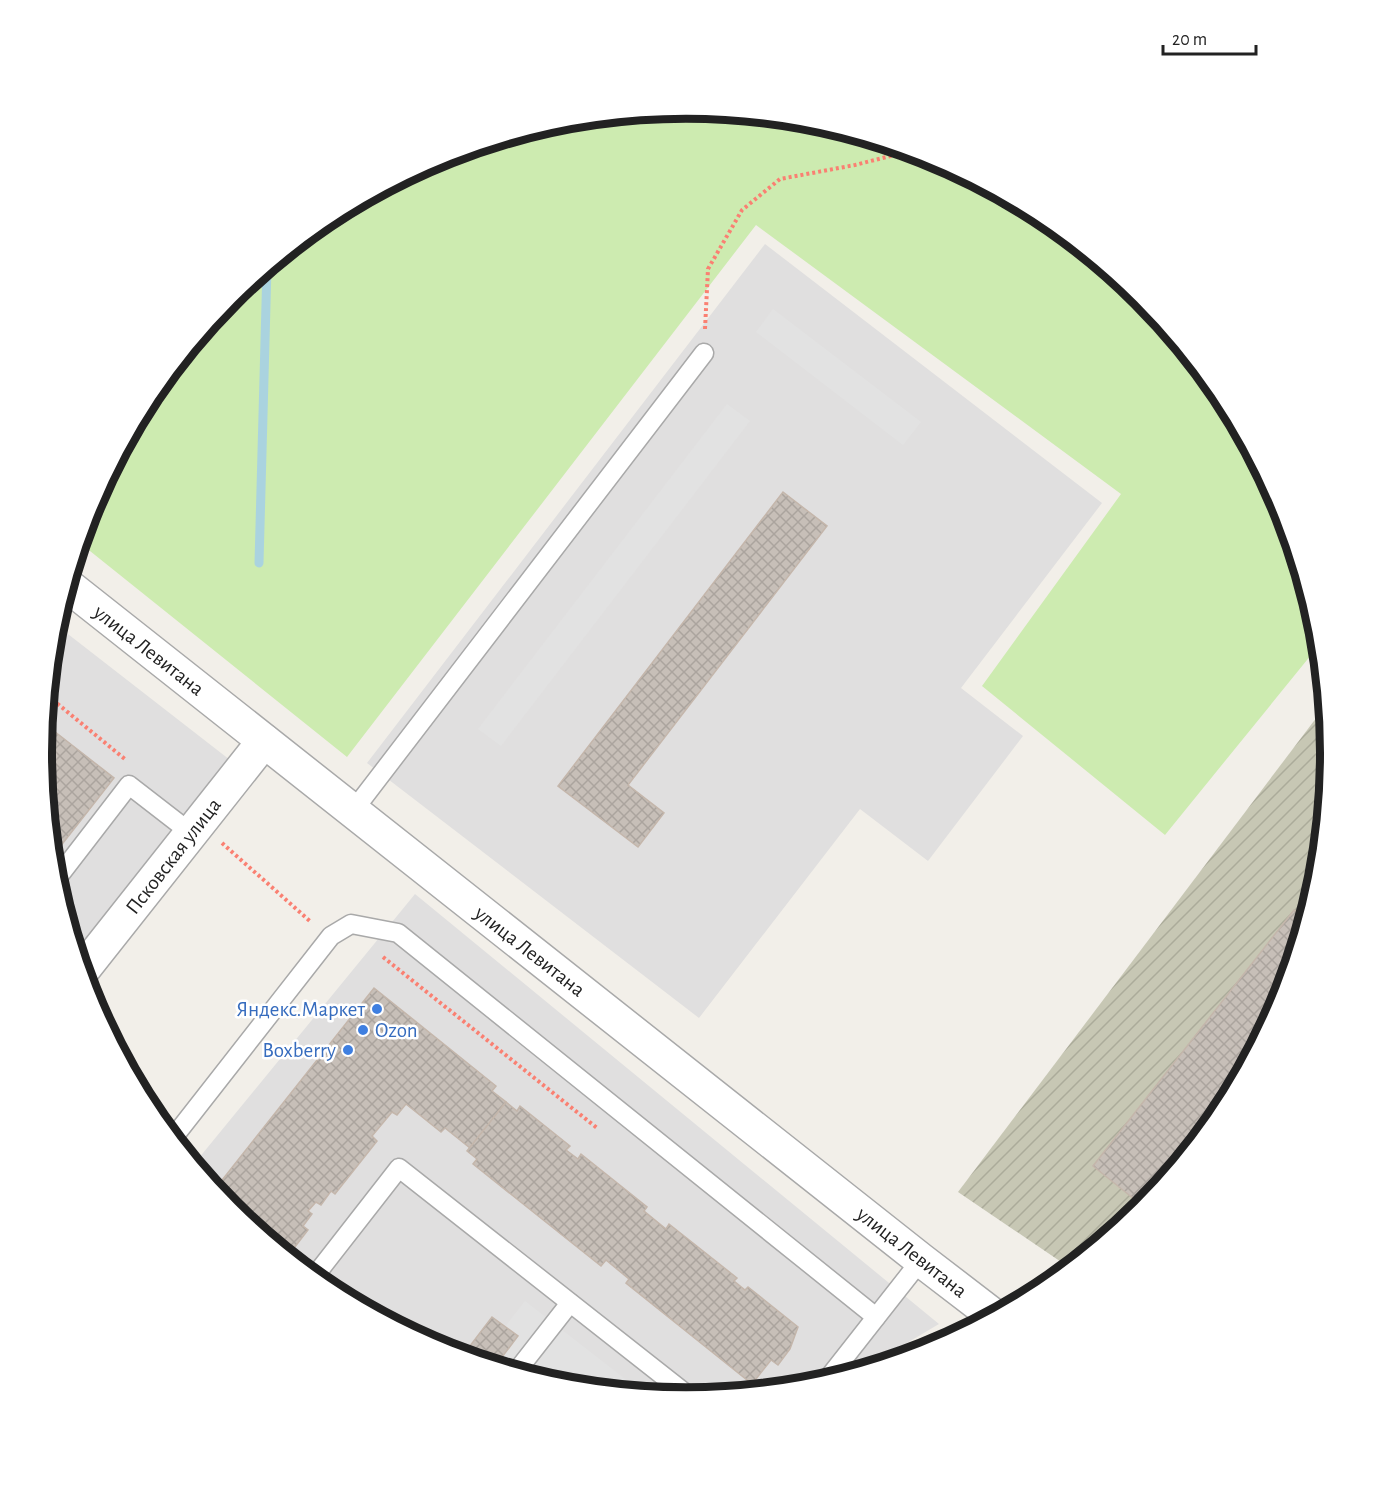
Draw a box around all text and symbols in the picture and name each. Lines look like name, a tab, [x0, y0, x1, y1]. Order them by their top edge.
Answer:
scale bar	[1163, 18, 1256, 56]
text: 20 m	[1172, 31, 1207, 49]
street label: улица Левитана	[89, 600, 208, 700]
street label: Псковская улица	[122, 794, 225, 918]
street label: улица Левитана	[470, 901, 589, 1001]
place label: Яндекс.Маркет	[236, 999, 365, 1020]
marker: Яндекс.Маркет	[370, 1002, 384, 1016]
place label: Ozon	[375, 1020, 418, 1041]
marker: Ozon	[356, 1023, 370, 1037]
place label: Boxberry	[263, 1040, 336, 1061]
marker: Boxberry	[341, 1043, 355, 1057]
street label: улица Левитана	[852, 1202, 971, 1302]

